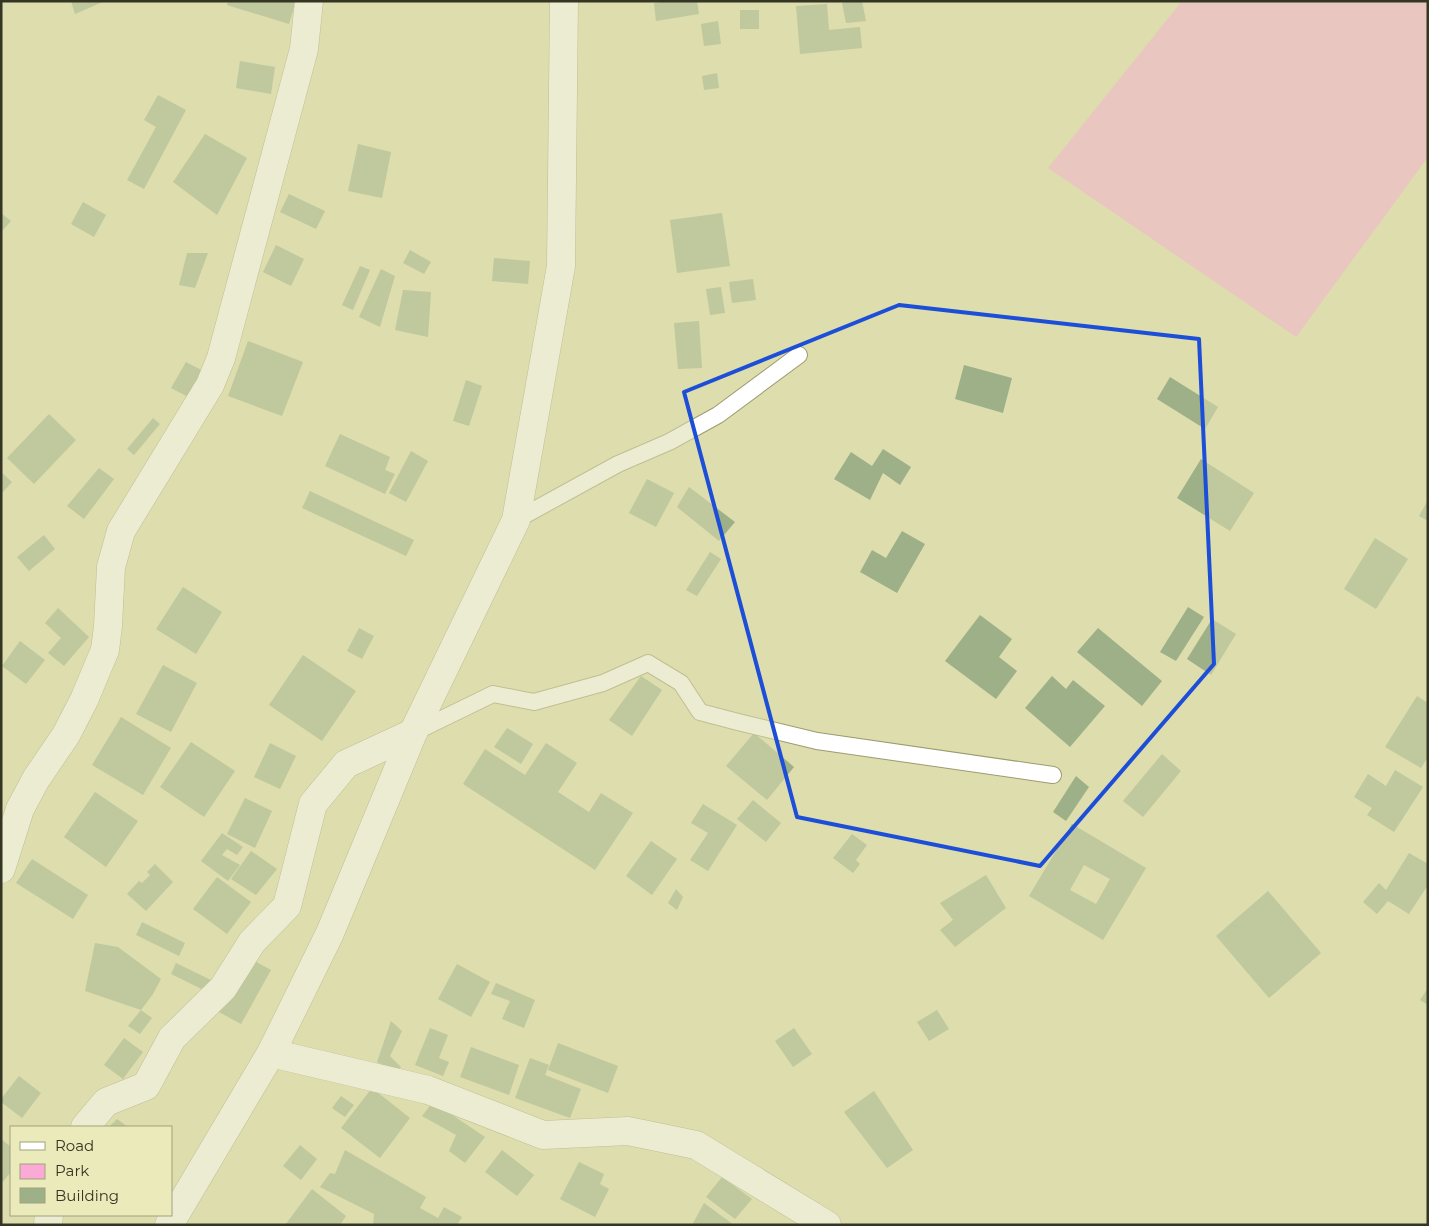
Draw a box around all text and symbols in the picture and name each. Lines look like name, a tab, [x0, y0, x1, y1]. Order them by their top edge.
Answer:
legend	[10, 1126, 172, 1216]
text: Road	[55, 1136, 94, 1155]
text: Park	[55, 1161, 89, 1180]
text: Building	[55, 1186, 119, 1205]

